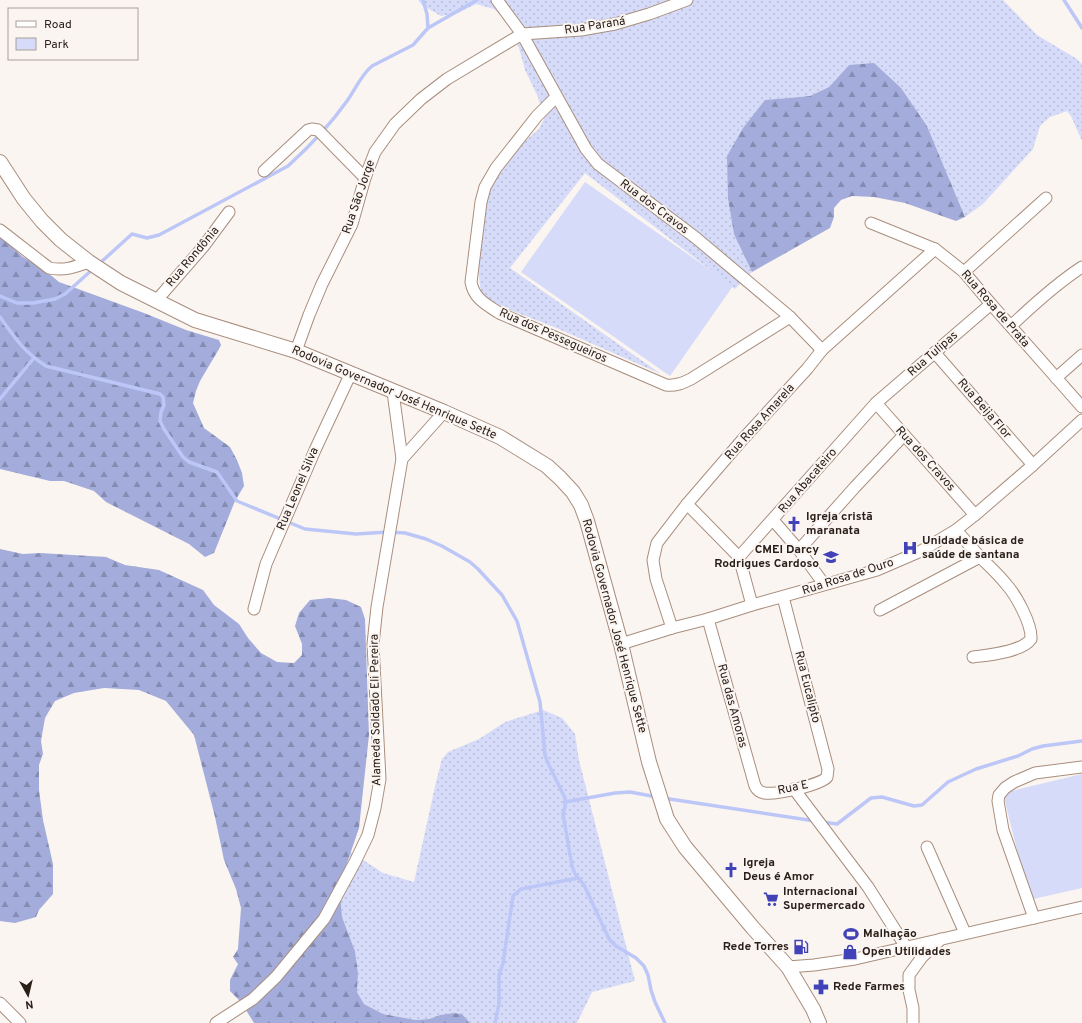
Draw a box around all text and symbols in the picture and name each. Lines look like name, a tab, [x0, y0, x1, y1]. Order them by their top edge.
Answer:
legend	[8, 8, 138, 60]
street label: Rua Paraná	[563, 13, 627, 39]
text: Road	[44, 17, 72, 33]
text: Park	[44, 37, 69, 53]
street label: Rua São Jorge	[339, 158, 379, 236]
street label: Rua dos Cravos	[616, 176, 692, 238]
street label: Rua Rondônia	[163, 223, 223, 291]
street label: Rua Rosa de Prata	[957, 267, 1033, 351]
street label: Rua dos Pessegueiros	[496, 305, 610, 367]
street label: Rua Tulipas	[904, 328, 962, 380]
street label: Rodovia Governador José Henrique Sette	[289, 342, 499, 444]
street label: Rua Beija Flor	[953, 375, 1015, 443]
street label: Rua Rosa Amarela	[721, 380, 799, 464]
street label: Rua dos Cravos	[892, 423, 958, 495]
street label: Rua Leonel Silva	[273, 445, 323, 533]
street label: Rua Abacateiro	[775, 445, 841, 517]
place label: Igreja cristã maranata	[806, 509, 873, 539]
church icon: Igreja cristã maranata	[785, 515, 803, 533]
street label: Rodovia Governador José Henrique Sette	[578, 517, 650, 735]
place label: Unidade básica de saúde de santana	[922, 533, 1024, 563]
hospital icon: Unidade básica de saúde de santana	[901, 539, 919, 557]
place label: CMEI Darcy Rodrigues Cardoso	[714, 542, 819, 572]
school or university icon: CMEI Darcy Rodrigues Cardoso	[822, 548, 840, 566]
street label: Rua Rosa de Ouro	[800, 555, 896, 599]
street label: Alameda Soldado Eli Pereira	[367, 634, 385, 786]
street label: Rua Eucalipto	[790, 649, 824, 725]
street label: Rua das Amoras	[713, 662, 751, 750]
street label: Rua E	[776, 777, 810, 799]
place label: Igreja Deus é Amor	[743, 855, 814, 885]
church icon: Igreja Deus é Amor	[722, 861, 740, 879]
place label: Internacional Supermercado	[783, 884, 865, 914]
supermarket icon: Internacional Supermercado	[762, 890, 780, 908]
sports icon: Malhação	[842, 925, 860, 943]
place label: Malhação	[863, 926, 917, 942]
fuel station icon: Rede Torres	[792, 938, 810, 956]
place label: Rede Torres	[723, 939, 789, 955]
shop icon: Open Utilidades	[841, 943, 859, 961]
place label: Open Utilidades	[862, 944, 951, 960]
north arrow	[8, 975, 48, 1015]
pharmacy icon: Rede Farmes	[812, 978, 830, 996]
place label: Rede Farmes	[833, 979, 905, 995]
text: N	[24, 996, 34, 1011]

